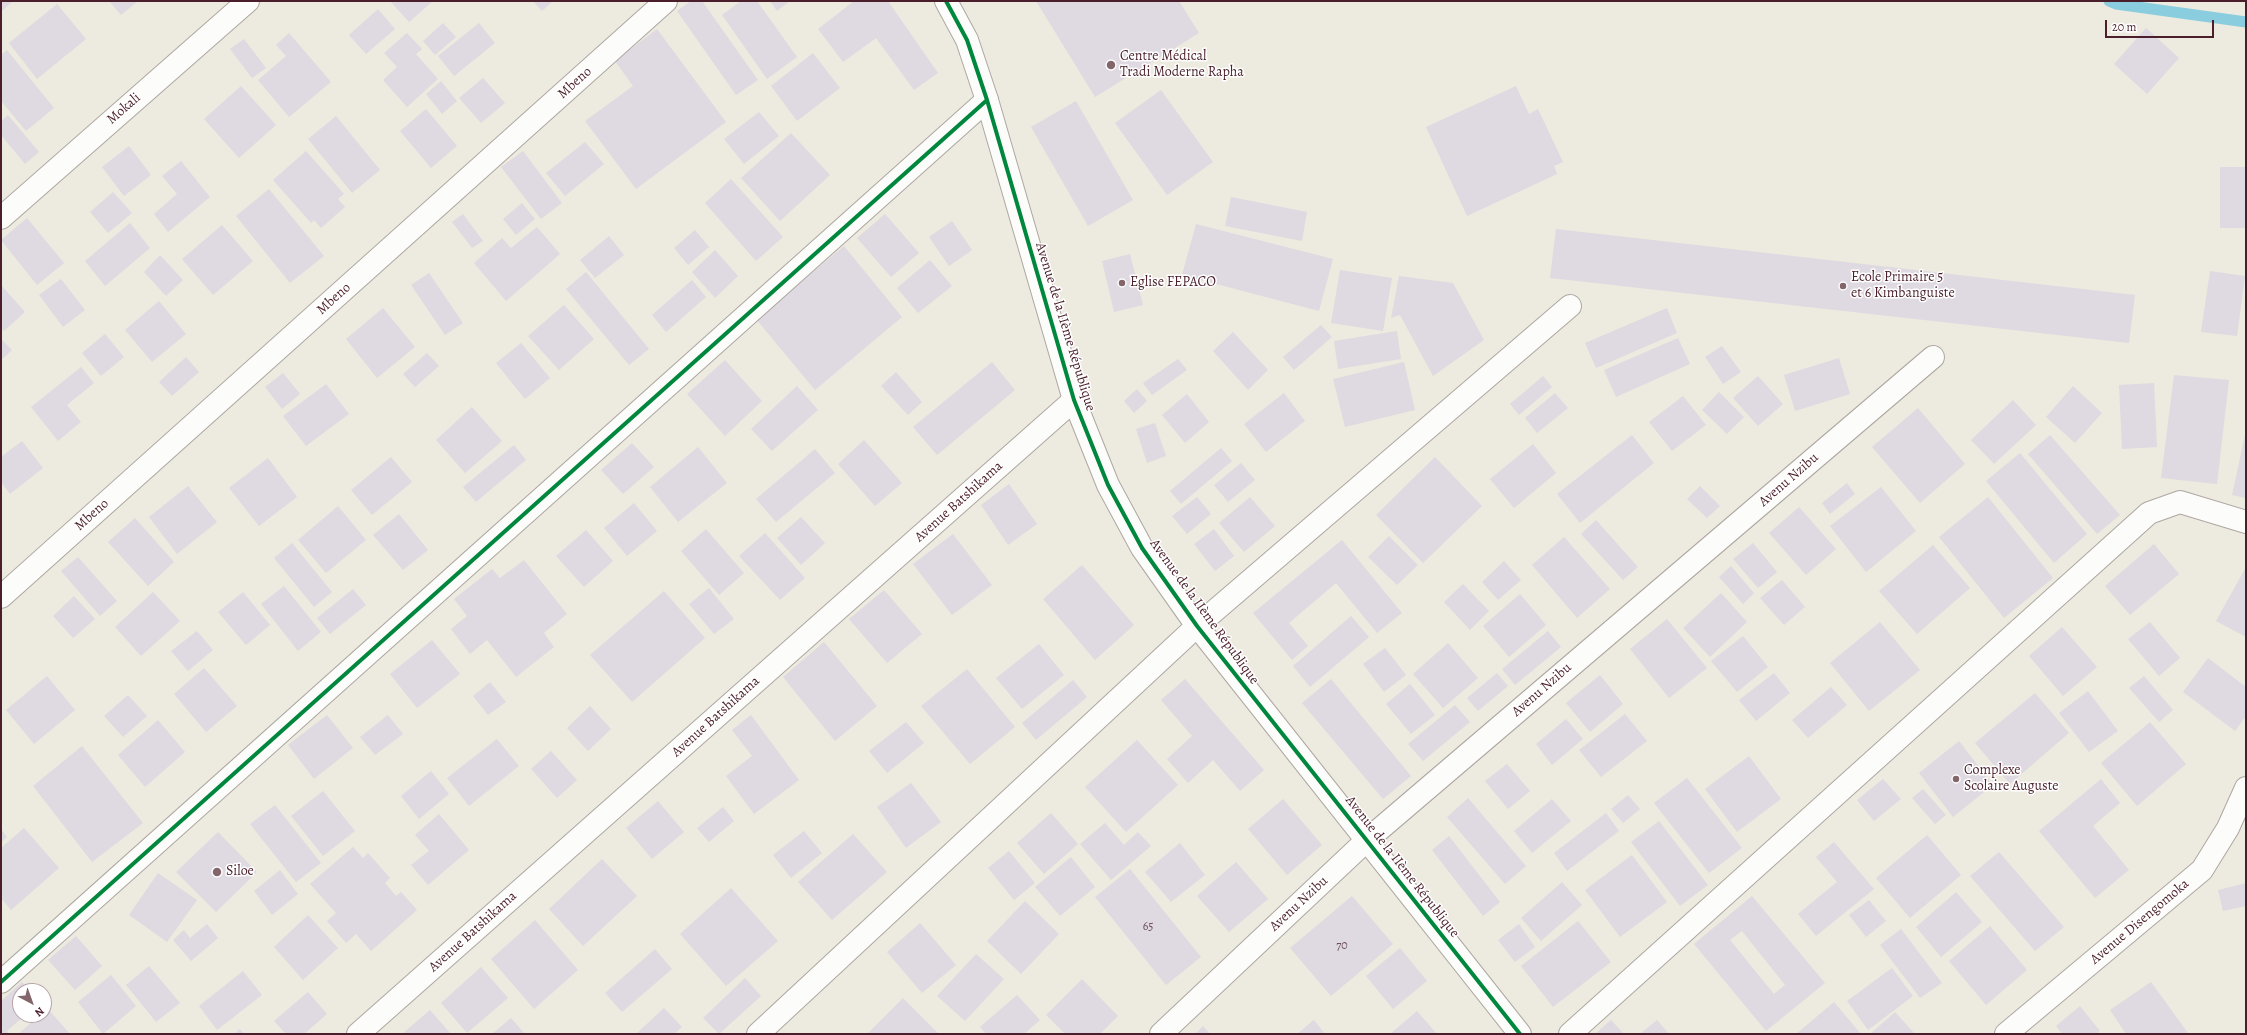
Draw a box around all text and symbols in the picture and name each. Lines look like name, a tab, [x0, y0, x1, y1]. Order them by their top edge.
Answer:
scale bar	[2107, 12, 2216, 38]
text: 20 m	[2112, 19, 2136, 35]
place label: Centre Médical Tradi Moderne Rapha	[1120, 49, 1244, 82]
marker: Centre Médical Tradi Moderne Rapha	[1105, 59, 1117, 71]
street label: Mbeno	[555, 63, 595, 103]
street label: Mokali	[104, 90, 144, 128]
street label: Avenue de la IIème République	[1031, 241, 1099, 413]
place label: Ecole Primaire 5 et 6 Kimbanguiste	[1851, 270, 1955, 302]
place label: Eglise FEPACO	[1130, 275, 1216, 291]
marker: Eglise FEPACO	[1117, 278, 1127, 288]
street label: Mbeno	[314, 279, 354, 319]
marker: Ecole Primaire 5 et 6 Kimbanguiste	[1838, 281, 1848, 291]
street label: Avenu Nzibu	[1756, 450, 1822, 510]
street label: Avenue Batshikama	[912, 458, 1006, 546]
street label: Mbeno	[72, 495, 112, 535]
street label: Avenue de la IIème République	[1146, 536, 1262, 688]
street label: Avenu Nzibu	[1509, 660, 1575, 720]
street label: Avenue Batshikama	[669, 673, 763, 761]
place label: Complexe Scolaire Auguste	[1964, 763, 2059, 796]
marker: Complexe Scolaire Auguste	[1951, 774, 1961, 784]
street label: Avenue de la IIème République	[1341, 793, 1463, 941]
place label: Siloe	[226, 864, 254, 880]
marker: Siloe	[211, 866, 223, 878]
street label: Avenu Nzibu	[1266, 873, 1332, 935]
street label: Avenue Disengomoka	[2087, 876, 2193, 968]
street label: Avenue Batshikama	[426, 888, 520, 976]
house number: 65	[1143, 920, 1153, 934]
house number: 70	[1336, 939, 1348, 953]
north arrow	[12, 983, 52, 1023]
text: N	[32, 1003, 47, 1020]

